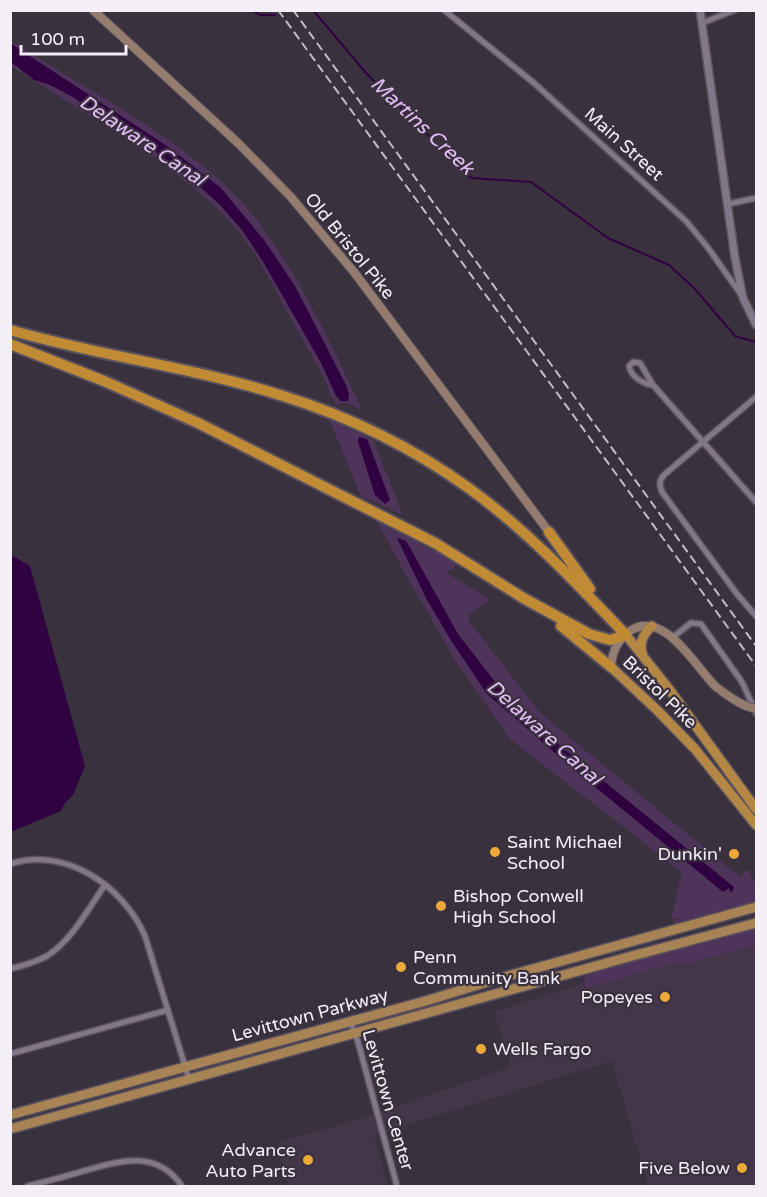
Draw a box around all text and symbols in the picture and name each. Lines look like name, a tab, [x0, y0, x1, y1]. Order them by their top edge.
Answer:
scale bar	[21, 18, 126, 56]
text: 100 m	[30, 28, 85, 50]
water label: Martins Creek	[365, 72, 480, 181]
water label: Delaware Canal	[75, 90, 211, 193]
street label: Main Street	[580, 103, 668, 185]
street label: Old Bristol Pike	[300, 188, 400, 304]
street label: Bristol Pike	[618, 651, 702, 733]
water label: Delaware Canal	[482, 675, 608, 792]
place label: Saint Michael School	[507, 831, 622, 874]
place label: Dunkin'	[657, 843, 722, 865]
marker: Saint Michael School	[488, 845, 502, 859]
marker: Dunkin'	[727, 847, 741, 861]
place label: Bishop Conwell High School	[453, 885, 584, 928]
marker: Bishop Conwell High School	[434, 899, 448, 913]
place label: Penn Community Bank	[413, 946, 560, 989]
marker: Penn Community Bank	[394, 960, 408, 974]
street label: Levittown Parkway	[229, 983, 391, 1046]
place label: Popeyes	[580, 986, 653, 1008]
marker: Popeyes	[658, 990, 672, 1004]
street label: Levittown Center	[357, 1027, 419, 1173]
place label: Wells Fargo	[493, 1038, 592, 1060]
marker: Wells Fargo	[474, 1042, 488, 1056]
place label: Advance Auto Parts	[205, 1139, 296, 1182]
marker: Advance Auto Parts	[301, 1153, 315, 1167]
place label: Five Below	[638, 1157, 730, 1179]
marker: Five Below	[735, 1161, 749, 1175]

